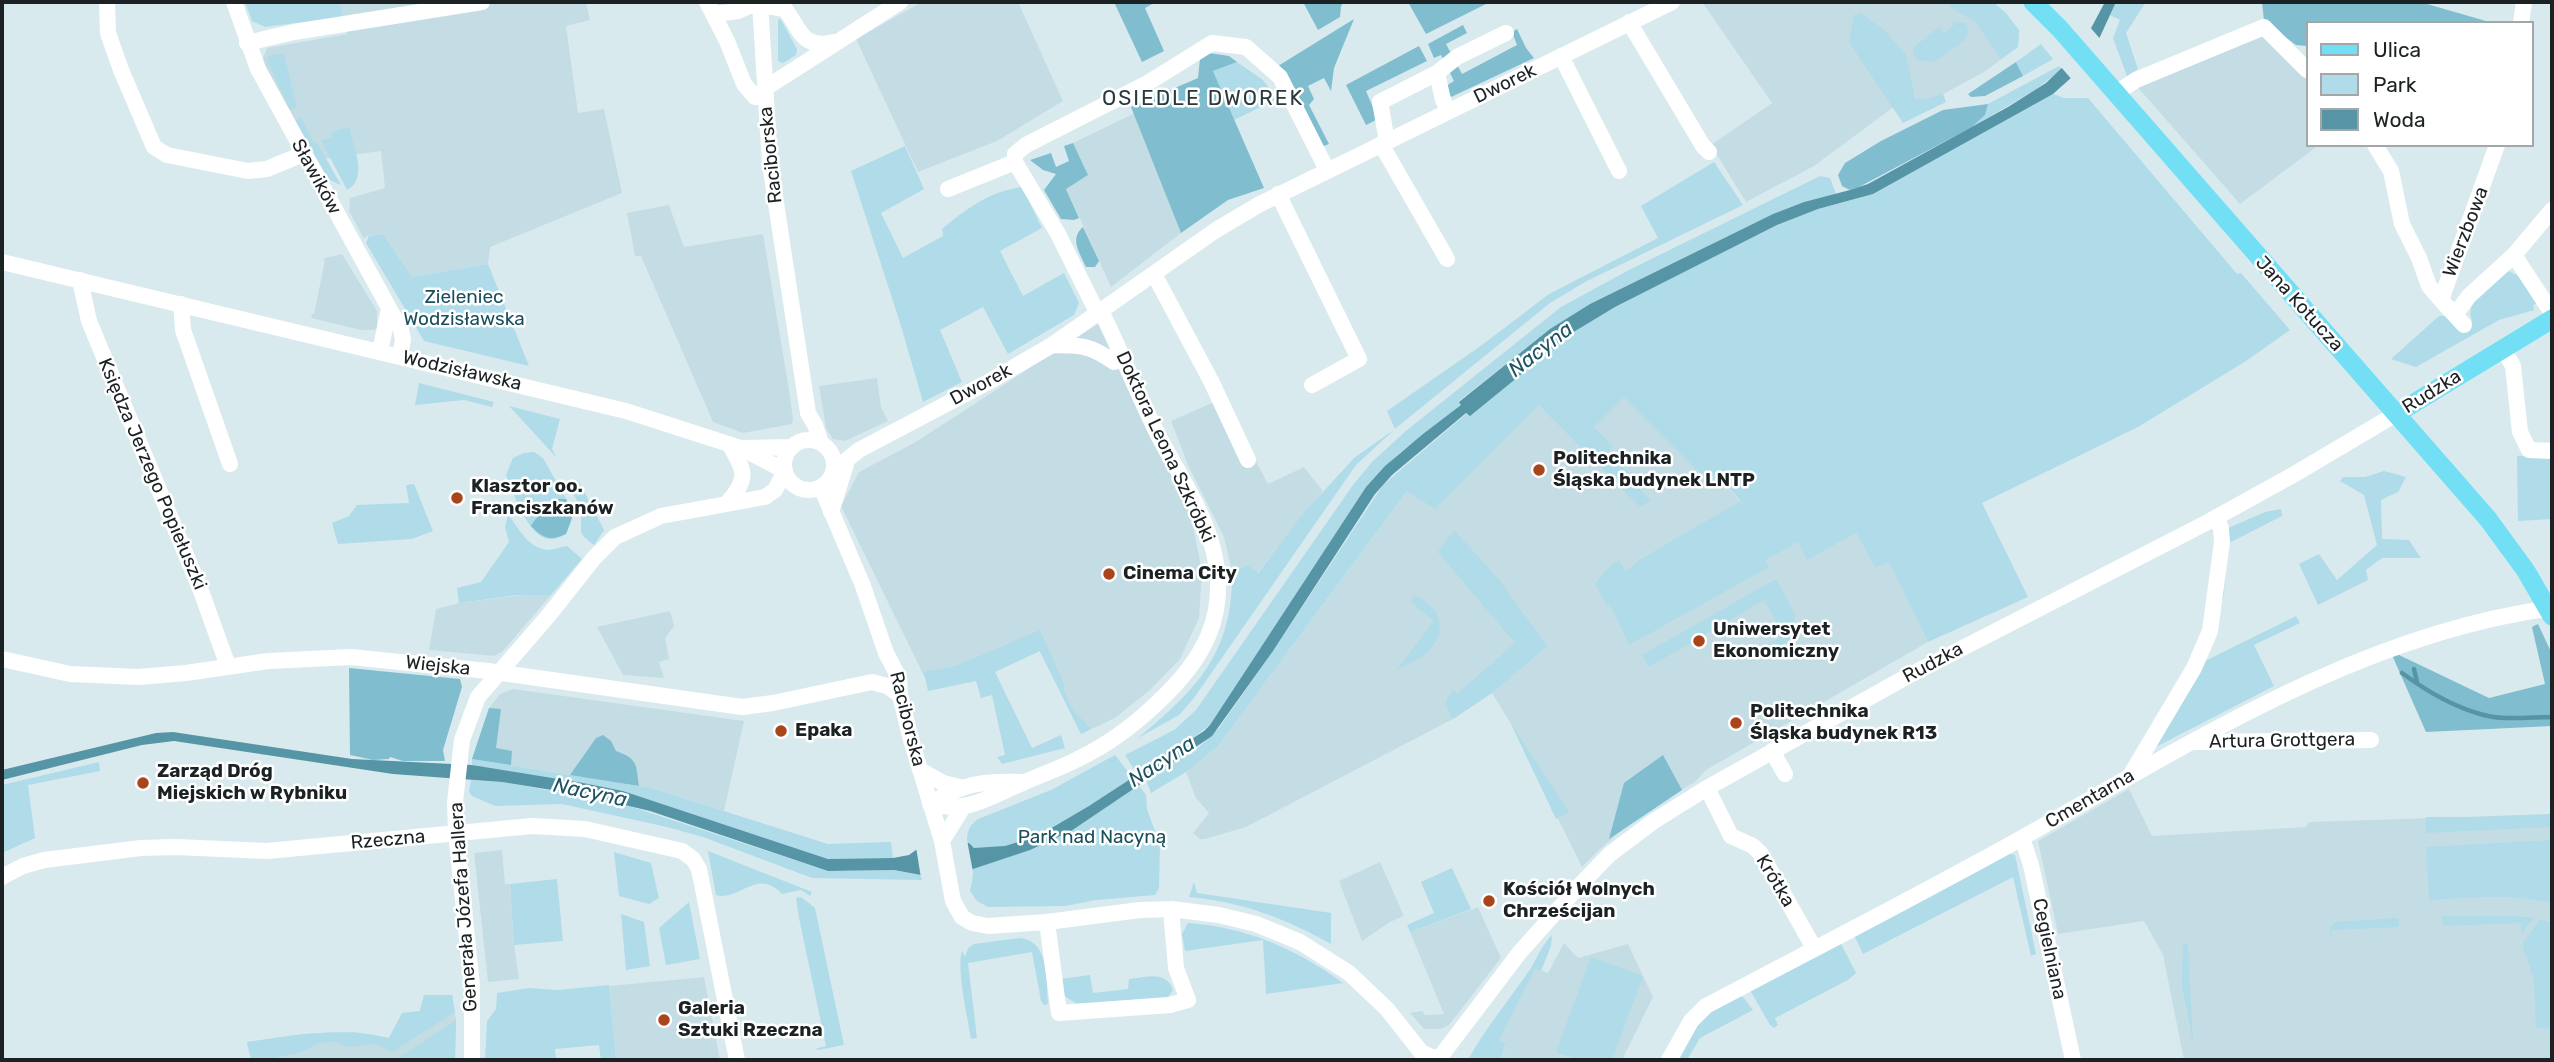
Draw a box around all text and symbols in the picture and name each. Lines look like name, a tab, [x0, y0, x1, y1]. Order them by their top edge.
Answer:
legend	[2306, 21, 2533, 147]
text: Ulica	[2373, 37, 2421, 62]
street label: Dworek	[1470, 59, 1540, 109]
text: Park	[2373, 72, 2417, 97]
district label: OSIEDLE DWOREK	[1104, 86, 1302, 112]
street label: Raciborska	[755, 105, 787, 205]
text: Woda	[2373, 107, 2426, 132]
street label: Sławików	[286, 135, 346, 219]
street label: Wierzbowa	[2438, 184, 2494, 280]
street label: Jana Kotucza	[2250, 252, 2348, 356]
park label: Zieleniec Wodzisławska	[403, 287, 525, 331]
water label: Nacyna	[1504, 317, 1578, 383]
street label: Wodzisławska	[400, 346, 524, 396]
street label: Doktora Leona Szkróbki	[1111, 348, 1219, 546]
street label: Księdza Jerzego Popiełuszki	[93, 355, 211, 593]
street label: Dworek	[946, 359, 1016, 411]
street label: Rudzka	[2398, 365, 2466, 419]
place label: Politechnika Śląska budynek LNTP	[1553, 448, 1755, 492]
marker: Politechnika Śląska budynek LNTP	[1531, 462, 1547, 478]
place label: Klasztor oo. Franciszkanów	[471, 476, 614, 520]
marker: Klasztor oo. Franciszkanów	[449, 490, 465, 506]
place label: Cinema City	[1123, 563, 1237, 585]
marker: Cinema City	[1101, 566, 1117, 582]
place label: Uniwersytet Ekonomiczny	[1713, 619, 1839, 663]
marker: Uniwersytet Ekonomiczny	[1691, 633, 1707, 649]
street label: Rudzka	[1899, 638, 1967, 688]
street label: Wiejska	[404, 651, 472, 681]
street label: Raciborska	[884, 669, 930, 769]
place label: Politechnika Śląska budynek R13	[1750, 701, 1937, 745]
marker: Politechnika Śląska budynek R13	[1728, 715, 1744, 731]
place label: Epaka	[795, 720, 852, 742]
marker: Epaka	[773, 723, 789, 739]
street label: Artura Grottgera	[2209, 728, 2355, 754]
water label: Nacyna	[1124, 731, 1200, 793]
place label: Zarząd Dróg Miejskich w Rybniku	[157, 761, 347, 805]
street label: Cmentarna	[2042, 764, 2138, 834]
water label: Nacyna	[551, 773, 629, 813]
marker: Zarząd Dróg Miejskich w Rybniku	[135, 775, 151, 791]
street label: Generała Józefa Hallera	[445, 801, 483, 1013]
street label: Rzeczna	[350, 825, 426, 855]
park label: Park nad Nacyną	[1018, 827, 1166, 849]
street label: Krótka	[1751, 851, 1799, 911]
place label: Kościół Wolnych Chrześcijan	[1503, 879, 1655, 923]
marker: Kościół Wolnych Chrześcijan	[1481, 893, 1497, 909]
street label: Cegielniana	[2027, 896, 2071, 1002]
place label: Galeria Sztuki Rzeczna	[678, 998, 823, 1042]
marker: Galeria Sztuki Rzeczna	[656, 1012, 672, 1028]

